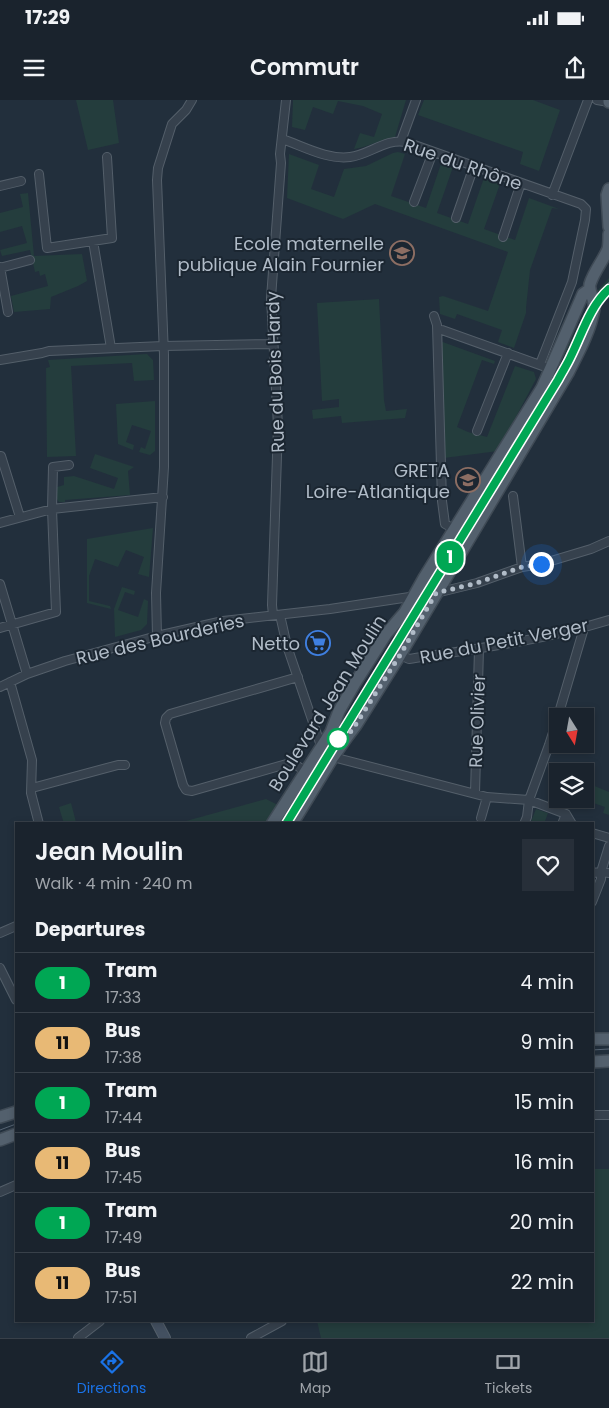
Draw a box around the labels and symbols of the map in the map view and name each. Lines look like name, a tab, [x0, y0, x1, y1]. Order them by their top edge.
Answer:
street label: Rue du Rhône	[401, 132, 525, 196]
place label: Ecole maternelle publique Alain Fournier	[178, 231, 384, 277]
school or university icon: Ecole maternelle publique Alain Fournier	[389, 240, 415, 266]
street label: Rue du Bois Hardy	[260, 291, 290, 453]
place label: GRETA Loire-Atlantique	[306, 458, 450, 504]
school or university icon: GRETA Loire-Atlantique	[455, 467, 481, 493]
line badge: 1	[434, 541, 466, 573]
your location	[529, 552, 554, 577]
street label: Rue des Bourderies	[73, 607, 247, 671]
street label: Boulevard Jean Moulin	[262, 610, 392, 796]
street label: Rue du Petit Verger	[418, 612, 591, 670]
supermarket icon: Netto	[305, 630, 331, 656]
place label: Netto	[252, 631, 300, 656]
street label: Rue Olivier	[463, 673, 491, 768]
north arrow	[549, 708, 594, 752]
unlabelled marker	[327, 728, 349, 750]

